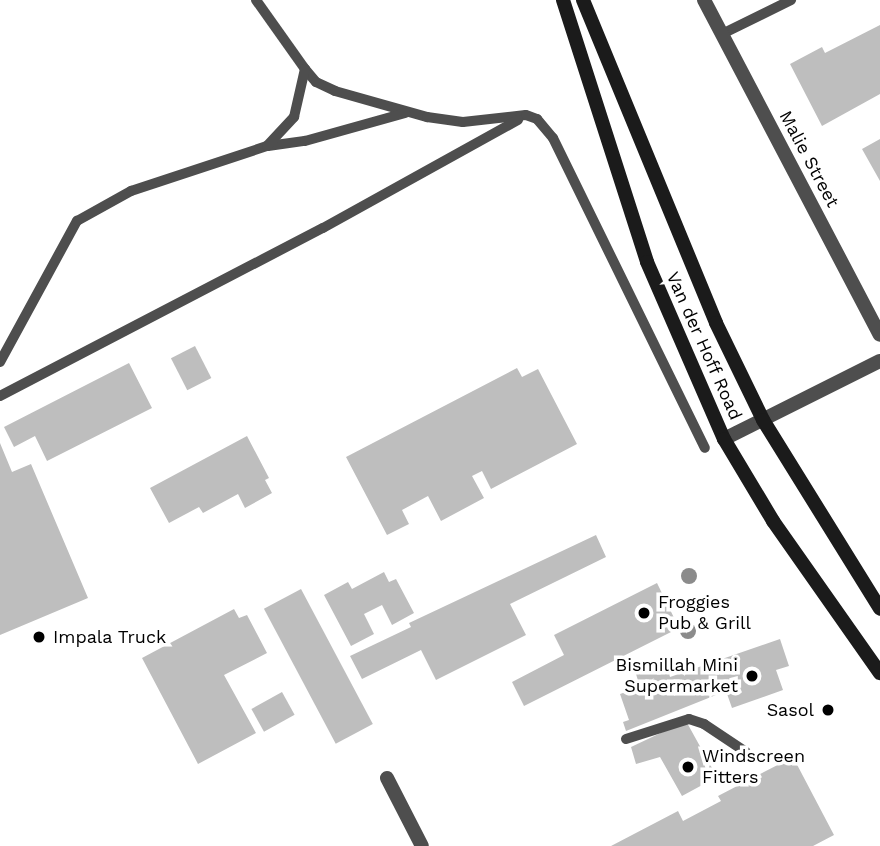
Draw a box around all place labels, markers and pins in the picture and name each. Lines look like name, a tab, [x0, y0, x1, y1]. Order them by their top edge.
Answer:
place label: Froggies Pub & Grill	[658, 592, 751, 634]
marker: Froggies Pub & Grill	[636, 605, 652, 621]
place label: Impala Truck	[53, 626, 167, 648]
marker: Impala Truck	[31, 629, 47, 645]
place label: Bismillah Mini Supermarket	[615, 655, 738, 698]
marker: Bismillah Mini Supermarket	[744, 668, 760, 684]
place label: Sasol	[767, 699, 814, 721]
marker: Sasol	[820, 702, 836, 718]
place label: Windscreen Fitters	[702, 746, 805, 788]
marker: Windscreen Fitters	[680, 759, 696, 775]

